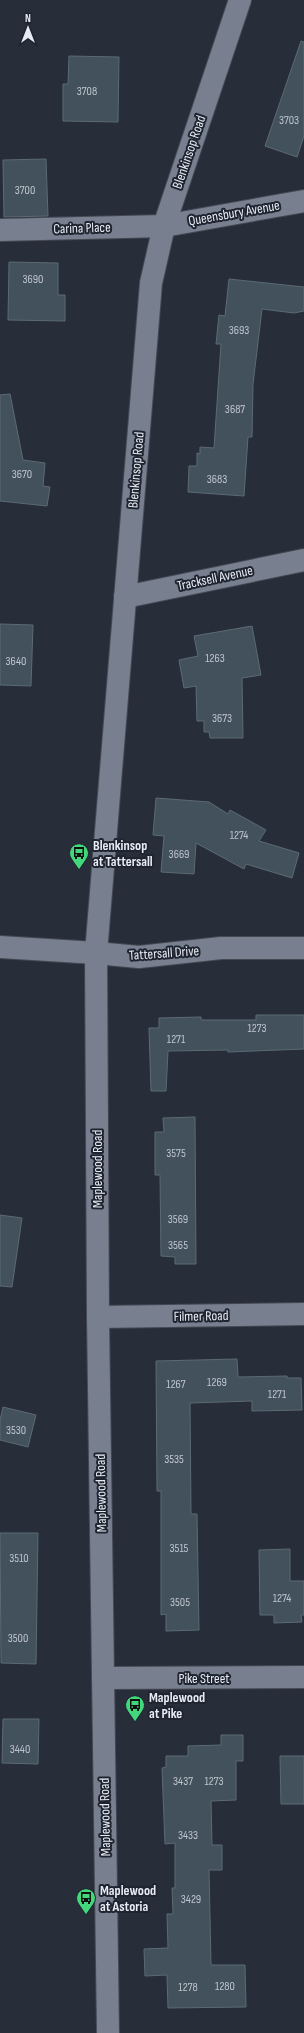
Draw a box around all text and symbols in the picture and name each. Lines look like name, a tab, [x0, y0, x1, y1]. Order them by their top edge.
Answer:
north arrow	[8, 8, 48, 48]
text: N	[25, 12, 31, 25]
house number: 3708	[77, 84, 97, 99]
street label: Blenkinsop Road	[168, 113, 210, 191]
house number: 3703	[279, 113, 299, 128]
house number: 3700	[15, 183, 35, 198]
street label: Queensbury Avenue	[187, 197, 281, 229]
street label: Carina Place	[53, 219, 111, 237]
house number: 3690	[23, 272, 43, 287]
house number: 3693	[229, 323, 249, 338]
house number: 3687	[225, 402, 245, 417]
street label: Blenkinsop Road	[124, 431, 148, 509]
house number: 3670	[12, 467, 32, 482]
house number: 3683	[207, 472, 227, 487]
street label: Tracksell Avenue	[176, 562, 254, 594]
house number: 1263	[205, 651, 225, 666]
house number: 3640	[6, 654, 26, 669]
house number: 3673	[212, 711, 232, 726]
house number: 1274	[230, 828, 248, 843]
place label: Blenkinsop at Tattersall	[93, 837, 153, 870]
bus stop icon: Blenkinsop at Tattersall	[68, 842, 90, 870]
house number: 3669	[169, 847, 189, 862]
street label: Tattersall Drive	[128, 942, 200, 964]
house number: 1273	[247, 1021, 267, 1036]
house number: 1271	[167, 1032, 186, 1047]
street label: Maplewood Road	[89, 1130, 106, 1208]
house number: 3575	[166, 1146, 186, 1161]
house number: 3569	[168, 1212, 188, 1227]
house number: 3565	[168, 1238, 188, 1253]
street label: Filmer Road	[173, 1307, 229, 1325]
house number: 1269	[207, 1375, 227, 1390]
house number: 1267	[166, 1377, 186, 1392]
house number: 1271	[268, 1387, 287, 1402]
house number: 3530	[6, 1423, 26, 1438]
house number: 3535	[164, 1452, 184, 1467]
street label: Maplewood Road	[92, 1453, 110, 1532]
house number: 3515	[170, 1541, 189, 1556]
house number: 3510	[9, 1551, 29, 1566]
house number: 1274	[273, 1591, 291, 1606]
house number: 3505	[170, 1595, 190, 1610]
house number: 3500	[8, 1631, 28, 1646]
street label: Pike Street	[178, 1670, 230, 1687]
place label: Maplewood at Pike	[149, 1689, 205, 1722]
bus stop icon: Maplewood at Pike	[124, 1694, 146, 1722]
house number: 3440	[10, 1742, 30, 1757]
house number: 3437	[173, 1774, 193, 1789]
house number: 1273	[204, 1774, 224, 1789]
street label: Maplewood Road	[96, 1777, 114, 1856]
house number: 3433	[178, 1828, 198, 1843]
place label: Maplewood at Astoria	[100, 1882, 156, 1915]
bus stop icon: Maplewood at Astoria	[75, 1887, 97, 1915]
house number: 3429	[181, 1892, 201, 1907]
house number: 1280	[215, 1979, 235, 1994]
house number: 1278	[178, 1980, 198, 1995]

